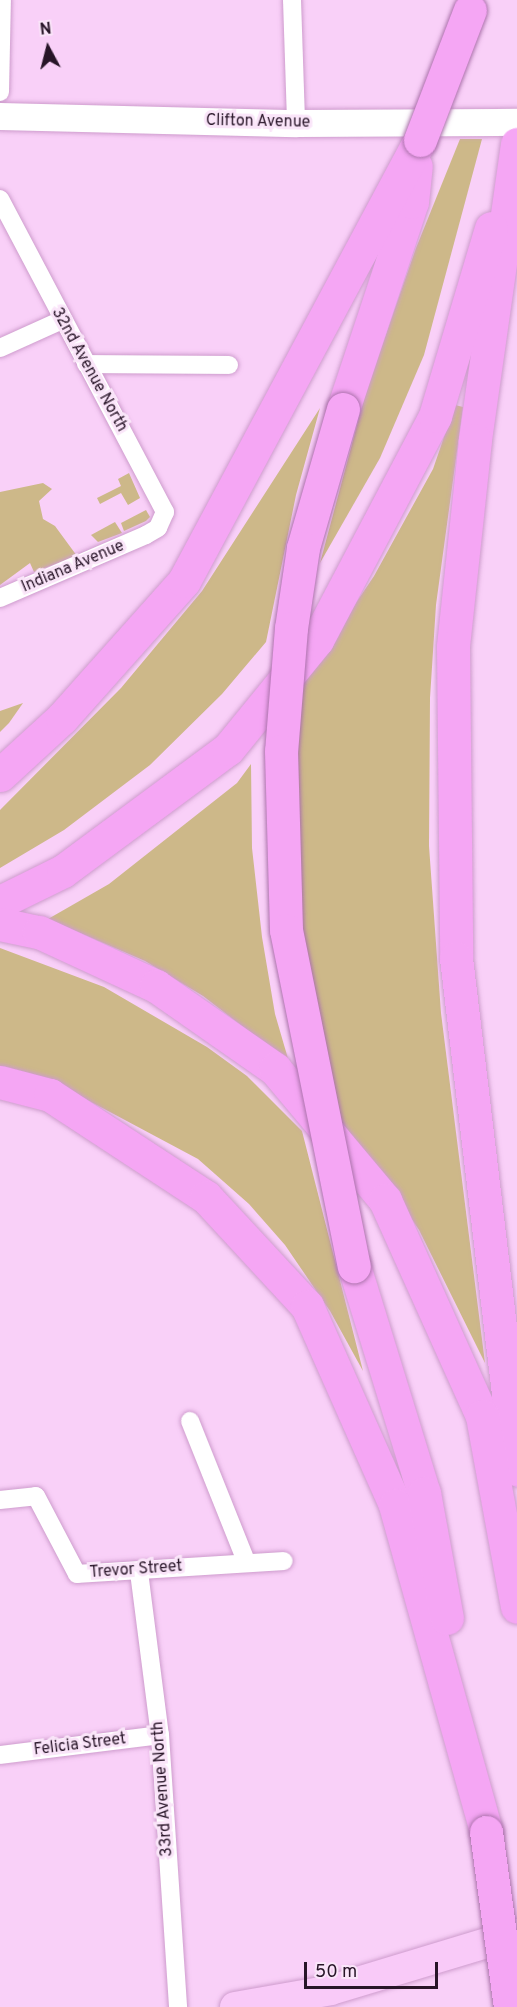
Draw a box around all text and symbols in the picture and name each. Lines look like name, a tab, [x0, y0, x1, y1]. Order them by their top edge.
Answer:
north arrow	[18, 18, 78, 78]
text: N	[39, 20, 53, 41]
street label: Clifton Avenue	[205, 111, 311, 133]
street label: 32nd Avenue North	[47, 304, 131, 436]
street label: Indiana Avenue	[19, 537, 127, 597]
street label: Trevor Street	[89, 1557, 183, 1583]
street label: 33rd Avenue North	[149, 1720, 177, 1858]
street label: Felicia Street	[33, 1730, 127, 1760]
scale bar	[307, 1950, 440, 1988]
text: 50 m	[315, 1961, 357, 1984]

